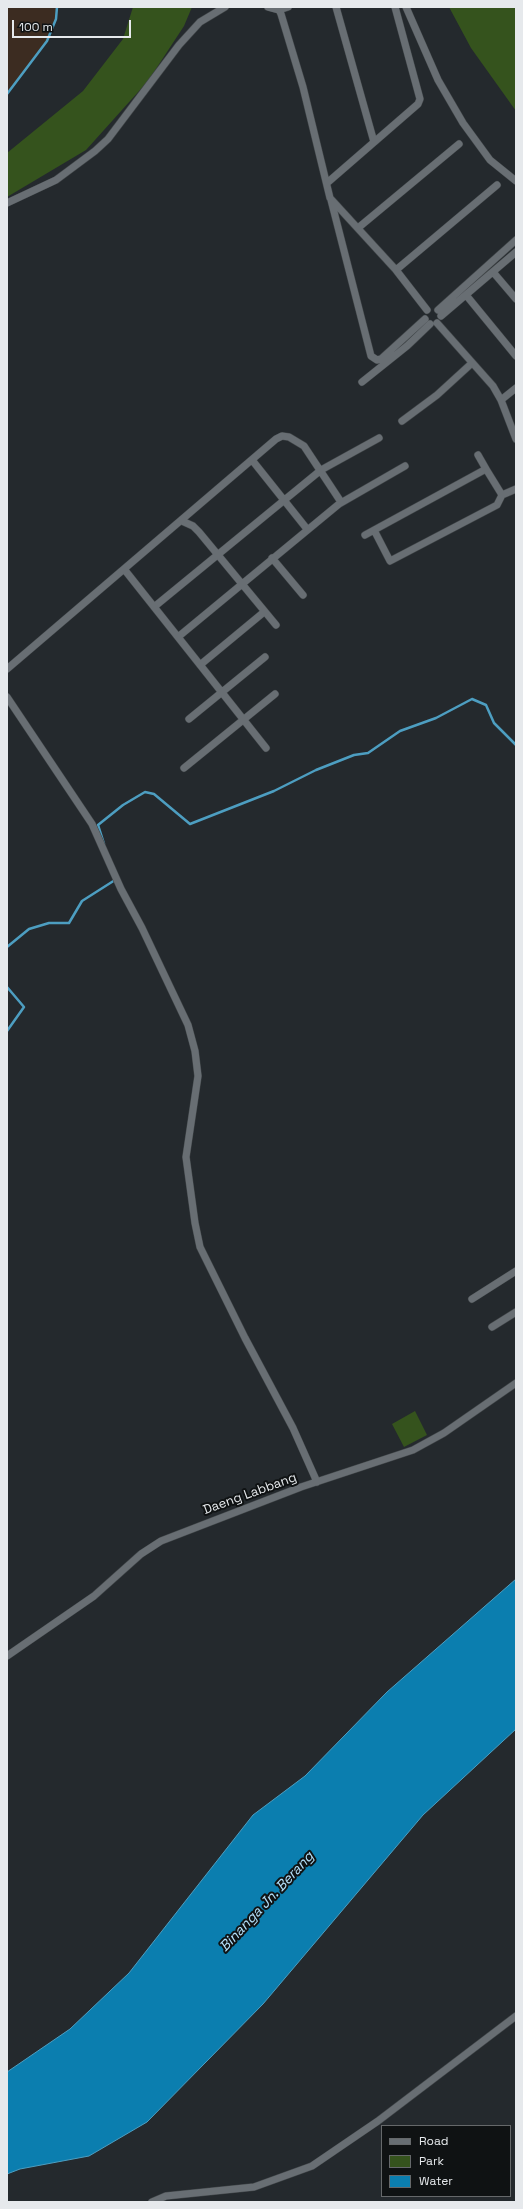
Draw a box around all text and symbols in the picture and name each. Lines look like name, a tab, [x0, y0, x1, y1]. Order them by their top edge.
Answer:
scale bar	[14, 12, 133, 38]
text: 100 m	[19, 19, 53, 35]
street label: Daeng Labbang	[201, 1470, 299, 1518]
water label: Binanga Jn. Berang	[216, 1849, 318, 1955]
legend	[381, 2125, 511, 2197]
text: Road	[419, 2133, 448, 2149]
text: Park	[419, 2153, 444, 2169]
text: Water	[419, 2173, 453, 2189]

